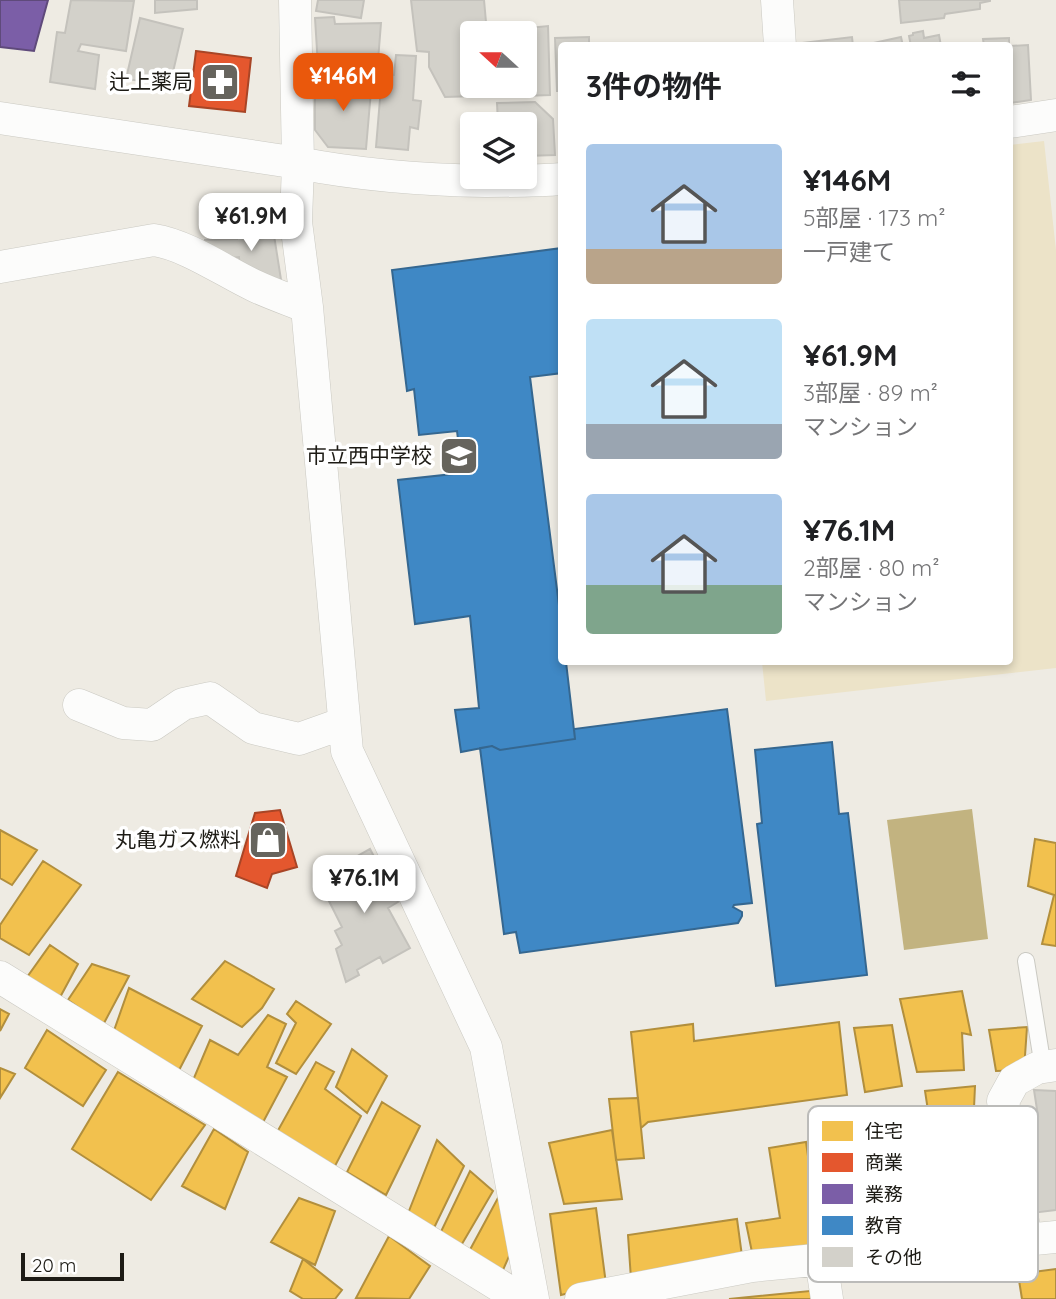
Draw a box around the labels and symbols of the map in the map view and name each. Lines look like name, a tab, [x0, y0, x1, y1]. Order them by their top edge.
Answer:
north arrow	[460, 21, 537, 98]
pin: ¥146M	[294, 54, 392, 113]
pharmacy icon: 辻上薬局	[199, 61, 241, 103]
place label: 辻上薬局	[109, 68, 193, 94]
pin: ¥61.9M	[194, 194, 308, 253]
school or university icon: 市立西中学校	[438, 435, 480, 477]
place label: 市立西中学校	[306, 442, 432, 468]
shop icon: 丸亀ガス燃料	[247, 819, 289, 861]
place label: 丸亀ガス燃料	[115, 826, 241, 852]
pin: ¥76.1M	[307, 856, 421, 915]
legend	[808, 1106, 1038, 1282]
text: 住宅	[865, 1119, 903, 1143]
text: 商業	[865, 1150, 903, 1174]
text: 業務	[865, 1182, 903, 1206]
text: 教育	[865, 1213, 903, 1237]
text: その他	[865, 1245, 922, 1269]
scale bar	[21, 1250, 124, 1282]

